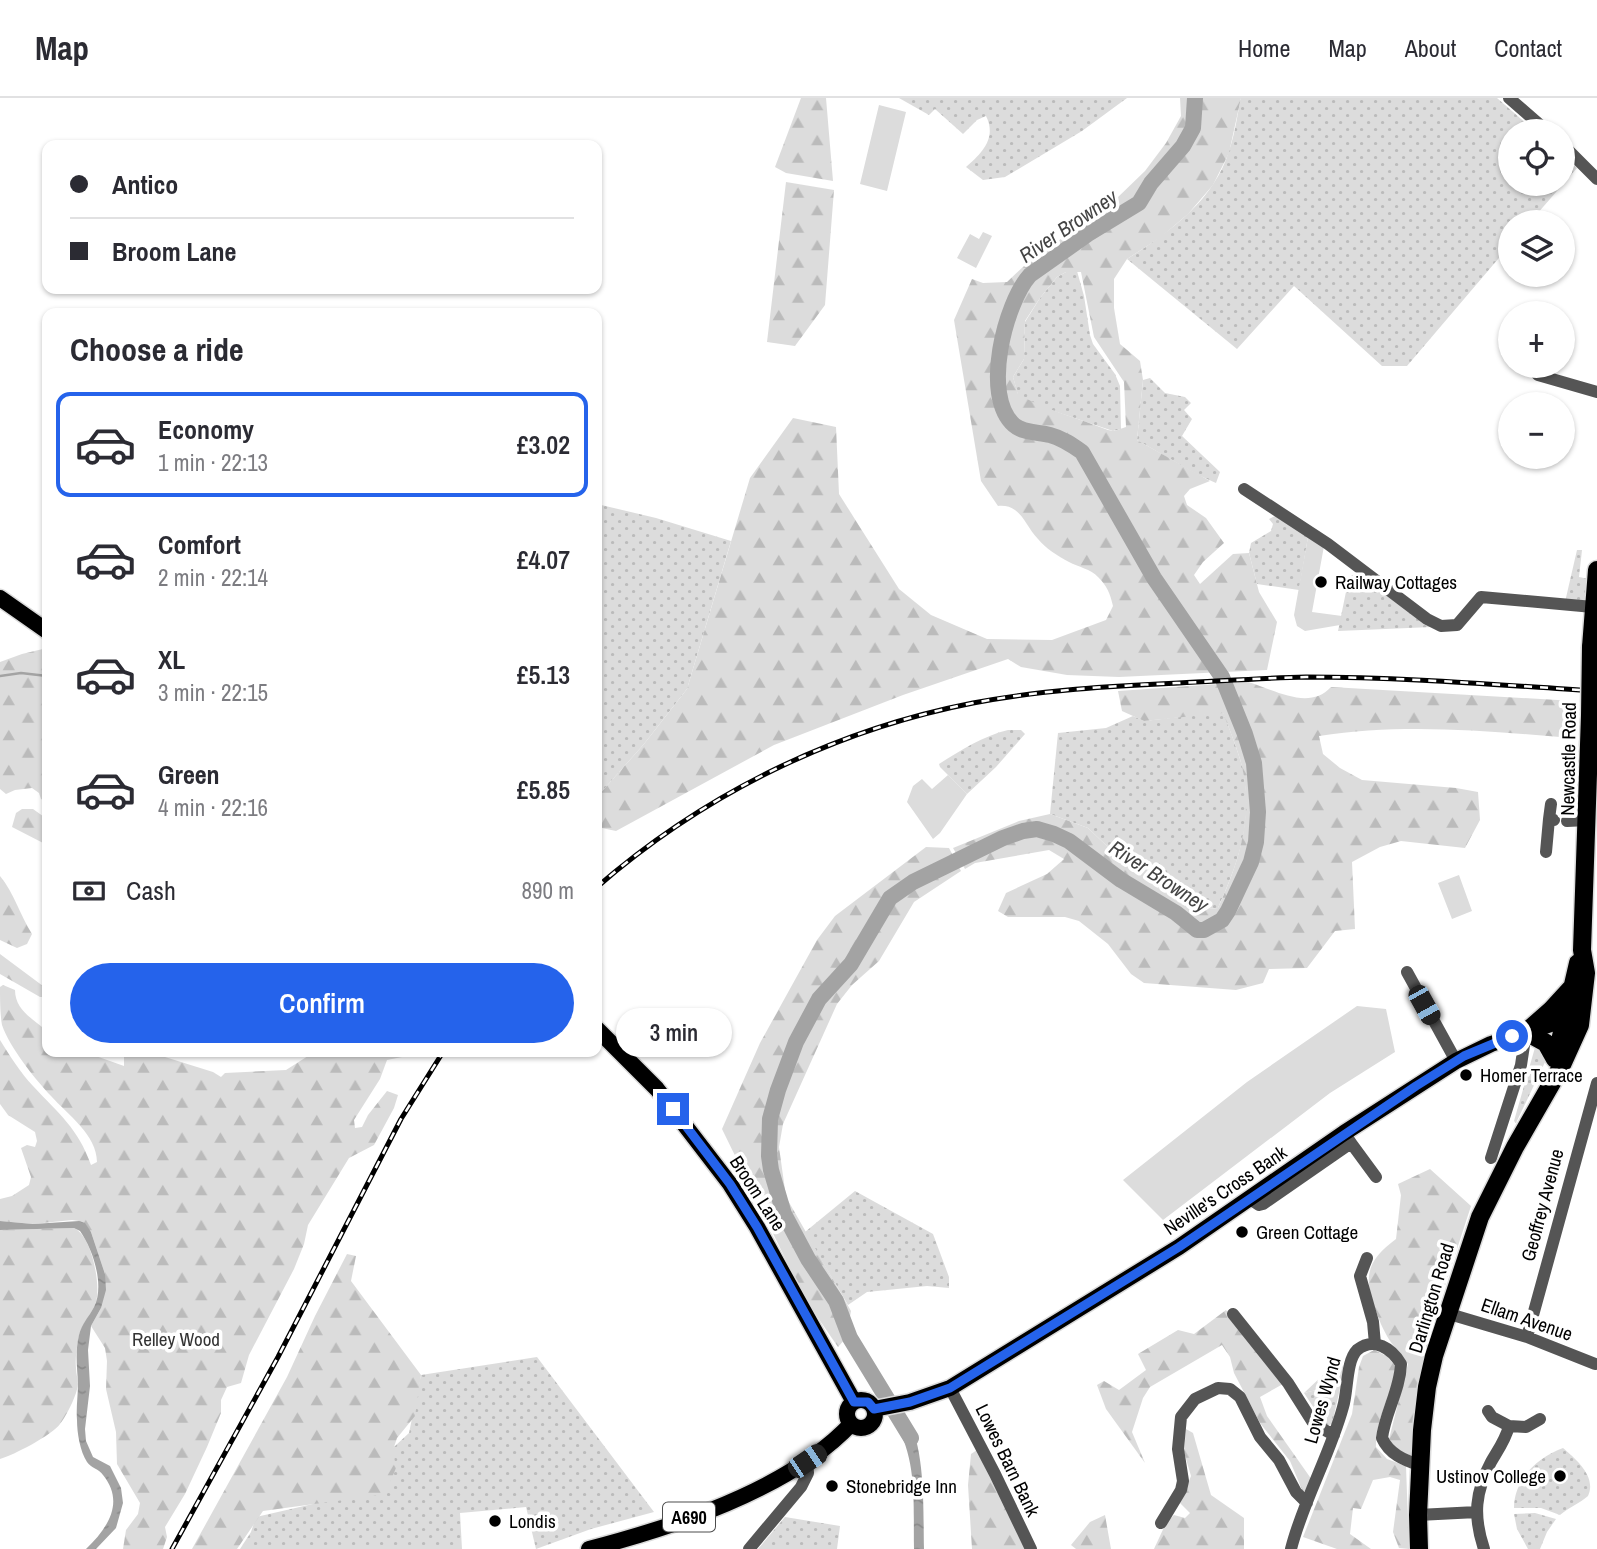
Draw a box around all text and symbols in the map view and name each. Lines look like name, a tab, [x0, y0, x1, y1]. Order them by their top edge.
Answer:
text: Map	[35, 26, 89, 70]
text: Home	[1238, 32, 1290, 64]
text: Map	[1328, 32, 1367, 64]
text: About	[1405, 32, 1456, 64]
text: Contact	[1494, 32, 1562, 64]
map controls	[1498, 119, 1575, 469]
button: locate	[1498, 119, 1575, 196]
text: Antico	[112, 167, 178, 202]
water label: River Browney	[1013, 182, 1124, 270]
button: layers	[1498, 210, 1575, 287]
text: Broom Lane	[112, 234, 236, 269]
button: +	[1498, 301, 1575, 378]
text: Choose a ride	[70, 328, 244, 371]
button: −	[1498, 392, 1575, 469]
text: Economy	[158, 412, 254, 447]
icon: car	[74, 413, 137, 476]
text: £3.02	[517, 427, 570, 462]
text: 1 min · 22:13	[158, 447, 268, 478]
text: Comfort	[158, 527, 241, 562]
icon: car	[74, 528, 137, 591]
text: £4.07	[517, 542, 570, 577]
text: 2 min · 22:14	[158, 562, 268, 593]
place label: Railway Cottages	[1335, 569, 1457, 595]
marker: Railway Cottages	[1313, 574, 1329, 590]
text: XL	[158, 642, 185, 677]
icon: car	[74, 643, 137, 706]
text: £5.13	[517, 657, 570, 692]
text: 3 min · 22:15	[158, 677, 268, 708]
street label: Newcastle Road	[1554, 702, 1582, 816]
text: Green	[158, 757, 220, 792]
icon: car	[74, 758, 137, 821]
text: £5.85	[517, 772, 570, 807]
text: 4 min · 22:16	[158, 792, 268, 823]
water label: River Browney	[1104, 833, 1215, 920]
icon: cash	[70, 872, 108, 910]
text: Cash	[126, 873, 176, 908]
text: 890 m	[522, 875, 574, 906]
button: Confirm	[70, 963, 574, 1043]
car	[1405, 982, 1444, 1028]
callout: 3 min	[615, 1007, 731, 1056]
text: 3 min	[650, 1017, 698, 1048]
route start	[1496, 1020, 1528, 1052]
place label: Homer Terrace	[1480, 1062, 1583, 1088]
marker: Homer Terrace	[1458, 1067, 1474, 1083]
route end	[657, 1093, 689, 1125]
street label: Neville's Cross Bank	[1158, 1139, 1292, 1241]
street label: Geoffrey Avenue	[1514, 1146, 1570, 1264]
street label: Broom Lane	[724, 1150, 792, 1236]
place label: Green Cottage	[1256, 1219, 1358, 1245]
marker: Green Cottage	[1234, 1224, 1250, 1240]
street label: Darlington Road	[1402, 1240, 1460, 1356]
street label: Ellam Avenue	[1478, 1291, 1576, 1347]
park label: Relley Wood	[132, 1326, 220, 1352]
street label: Lowes Wynd	[1297, 1354, 1347, 1446]
street label: Lowes Barn Bank	[970, 1399, 1047, 1521]
car	[784, 1441, 831, 1481]
place label: Ustinov College	[1436, 1463, 1546, 1489]
marker: Ustinov College	[1552, 1468, 1568, 1484]
place label: Stonebridge Inn	[846, 1473, 957, 1499]
marker: Stonebridge Inn	[824, 1478, 840, 1494]
road number: A690	[663, 1502, 715, 1532]
place label: Londis	[509, 1508, 556, 1534]
marker: Londis	[487, 1513, 503, 1529]

